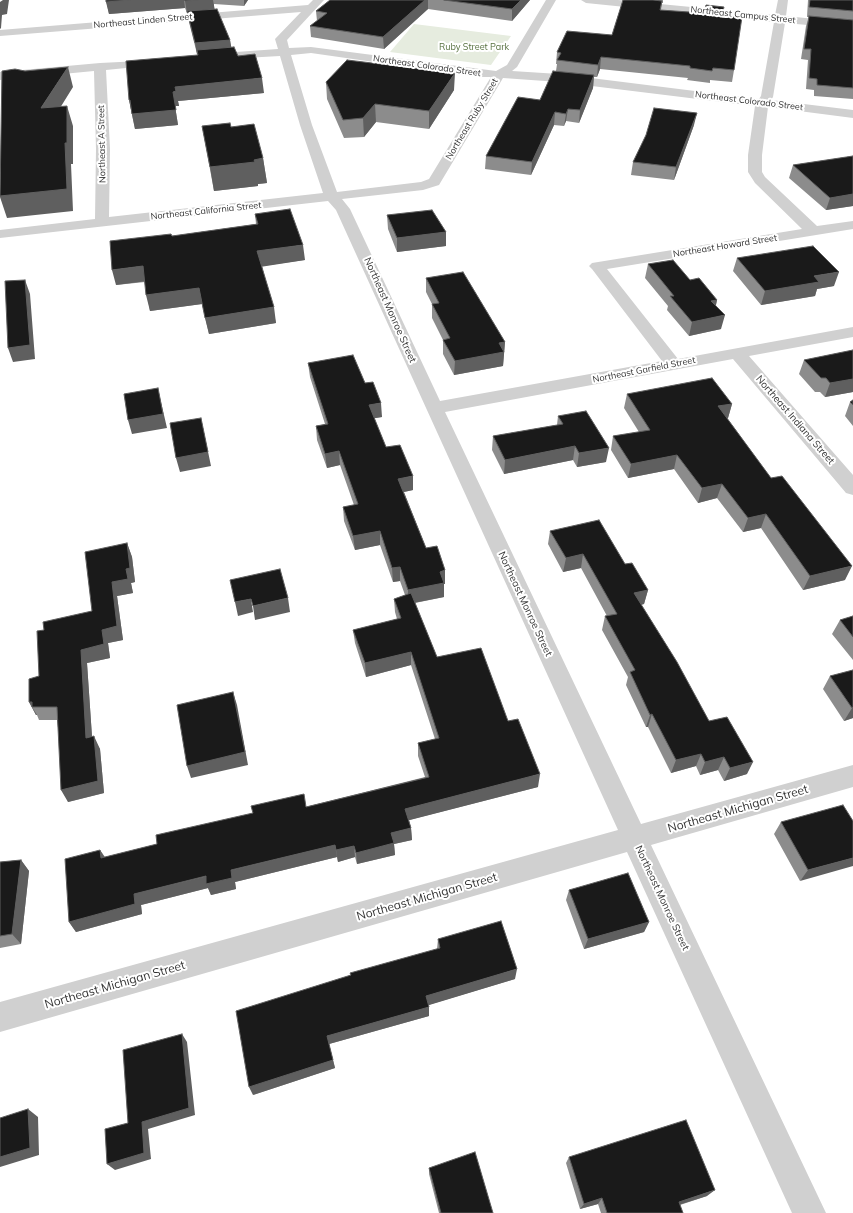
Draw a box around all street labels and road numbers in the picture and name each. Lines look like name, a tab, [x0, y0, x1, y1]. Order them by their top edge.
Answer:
street label: Northeast Campus Street	[690, 4, 796, 26]
street label: Northeast Linden Street	[93, 11, 193, 31]
street label: Northeast Colorado Street	[372, 53, 482, 79]
street label: Northeast Ruby Street	[443, 76, 501, 162]
street label: Northeast Colorado Street	[694, 89, 804, 113]
street label: Northeast A Street	[96, 105, 108, 183]
street label: Northeast California Street	[150, 200, 262, 222]
street label: Northeast Howard Street	[672, 232, 778, 260]
street label: Northeast Monroe Street	[361, 255, 419, 365]
street label: Northeast Garfield Street	[592, 355, 696, 385]
street label: Northeast Indiana Street	[753, 373, 837, 467]
street label: Northeast Monroe Street	[495, 550, 555, 658]
street label: Northeast Michigan Street	[666, 782, 810, 836]
street label: Northeast Monroe Street	[632, 844, 692, 952]
street label: Northeast Michigan Street	[355, 870, 499, 924]
street label: Northeast Michigan Street	[43, 958, 187, 1012]

